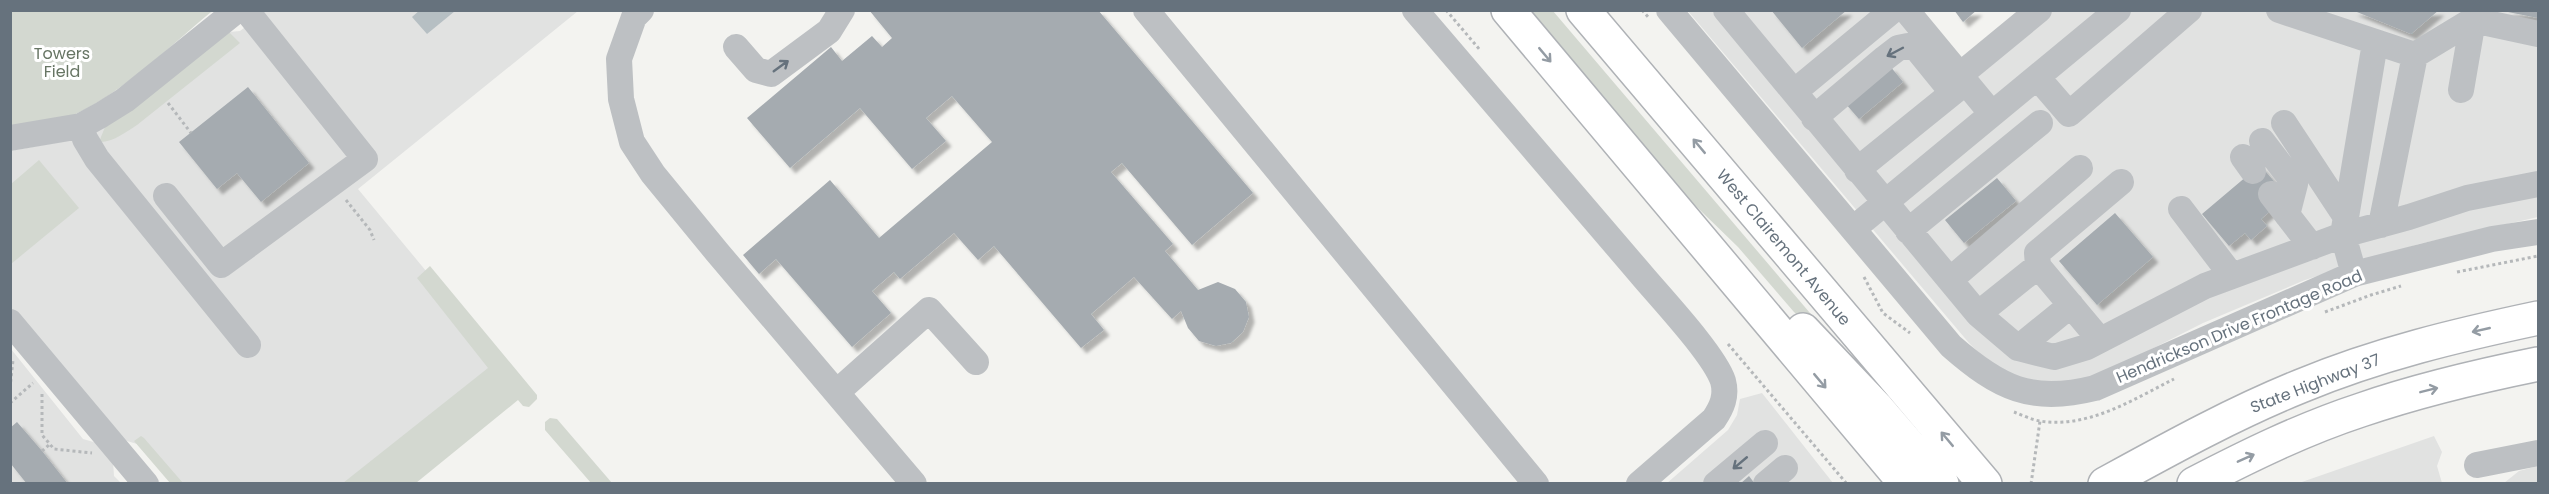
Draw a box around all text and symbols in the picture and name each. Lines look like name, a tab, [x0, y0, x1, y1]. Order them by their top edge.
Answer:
park label: Towers Field	[34, 42, 90, 83]
one-way arrow	[1887, 46, 1904, 58]
one-way arrow	[1539, 47, 1552, 63]
one-way arrow	[773, 60, 789, 72]
one-way arrow	[1692, 139, 1706, 154]
street label: West Clairemont Avenue	[1711, 164, 1856, 331]
street label: Hendrickson Drive Frontage Road	[2113, 264, 2366, 389]
one-way arrow	[2472, 325, 2491, 337]
street label: State Highway 37	[2247, 348, 2384, 419]
one-way arrow	[1813, 373, 1827, 388]
one-way arrow	[2419, 384, 2438, 395]
one-way arrow	[1941, 431, 1954, 447]
one-way arrow	[2237, 451, 2255, 462]
one-way arrow	[1733, 456, 1748, 470]

